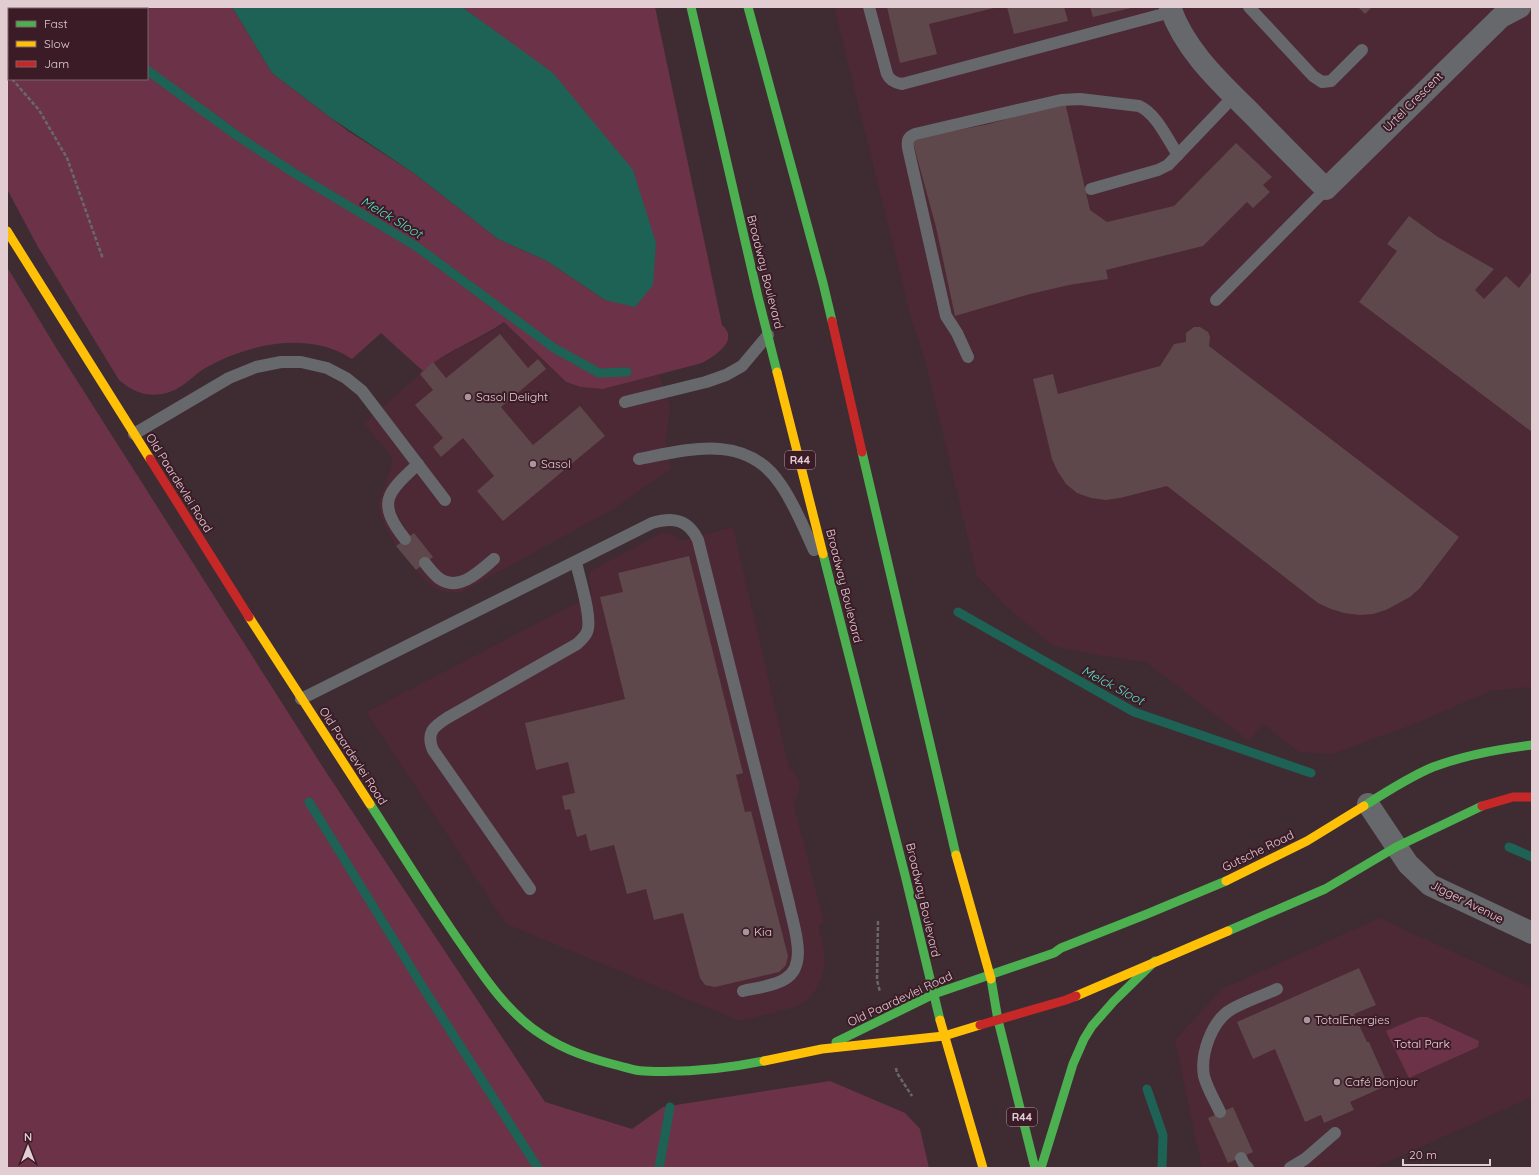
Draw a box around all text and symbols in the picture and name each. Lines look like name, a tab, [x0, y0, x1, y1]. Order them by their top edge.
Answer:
legend	[8, 8, 148, 80]
text: Fast	[44, 16, 68, 31]
text: Slow	[44, 36, 70, 51]
text: Jam	[44, 56, 69, 71]
street label: Urtel Crescent	[1380, 69, 1446, 135]
water label: Melck Sloot	[359, 193, 427, 242]
street label: Broadway Boulevard	[744, 213, 787, 330]
place label: Sasol Delight	[476, 389, 548, 404]
marker: Sasol Delight	[463, 392, 473, 402]
street label: Old Paardevlei Road	[143, 430, 216, 535]
road number: R44	[785, 451, 815, 469]
place label: Sasol	[541, 456, 571, 471]
marker: Sasol	[528, 459, 538, 469]
street label: Broadway Boulevard	[823, 527, 866, 644]
water label: Melck Sloot	[1079, 662, 1148, 709]
street label: Old Paardevlei Road	[316, 704, 391, 808]
street label: Gutsche Road	[1219, 827, 1296, 874]
street label: Broadway Boulevard	[903, 841, 944, 959]
street label: Jigger Avenue	[1428, 877, 1506, 926]
place label: Kia	[754, 924, 772, 939]
marker: Kia	[741, 927, 751, 937]
street label: Old Paardevlei Road	[845, 968, 955, 1029]
place label: TotalEnergies	[1315, 1012, 1390, 1027]
marker: TotalEnergies	[1302, 1015, 1312, 1025]
park label: Total Park	[1394, 1036, 1450, 1051]
place label: Café Bonjour	[1345, 1074, 1418, 1089]
marker: Café Bonjour	[1332, 1077, 1342, 1087]
road number: R44	[1007, 1108, 1037, 1126]
north arrow	[8, 1127, 48, 1167]
text: N	[24, 1130, 32, 1144]
scale bar	[1403, 1141, 1490, 1167]
text: 20 m	[1409, 1147, 1437, 1162]

